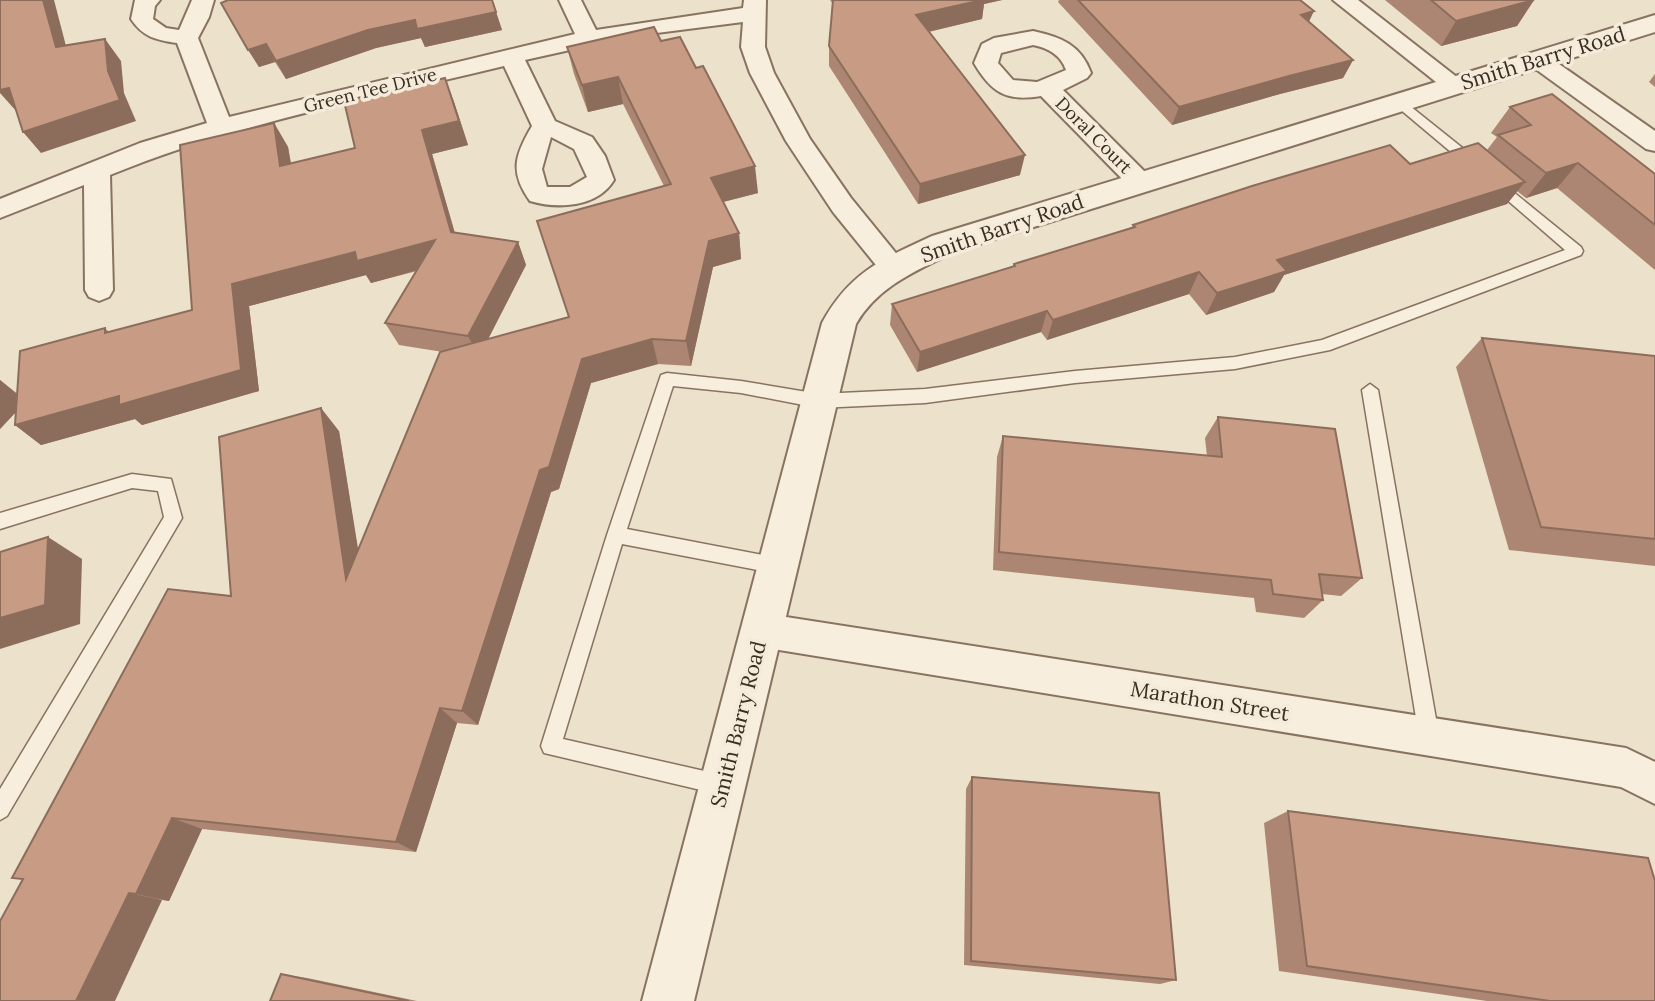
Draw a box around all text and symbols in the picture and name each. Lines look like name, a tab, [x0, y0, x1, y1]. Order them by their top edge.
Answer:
street label: Smith Barry Road	[1457, 20, 1629, 96]
street label: Green Tee Drive	[301, 62, 439, 118]
street label: Doral Court	[1051, 92, 1137, 178]
street label: Smith Barry Road	[917, 187, 1087, 269]
street label: Smith Barry Road	[704, 638, 772, 810]
street label: Marathon Street	[1129, 675, 1292, 727]

